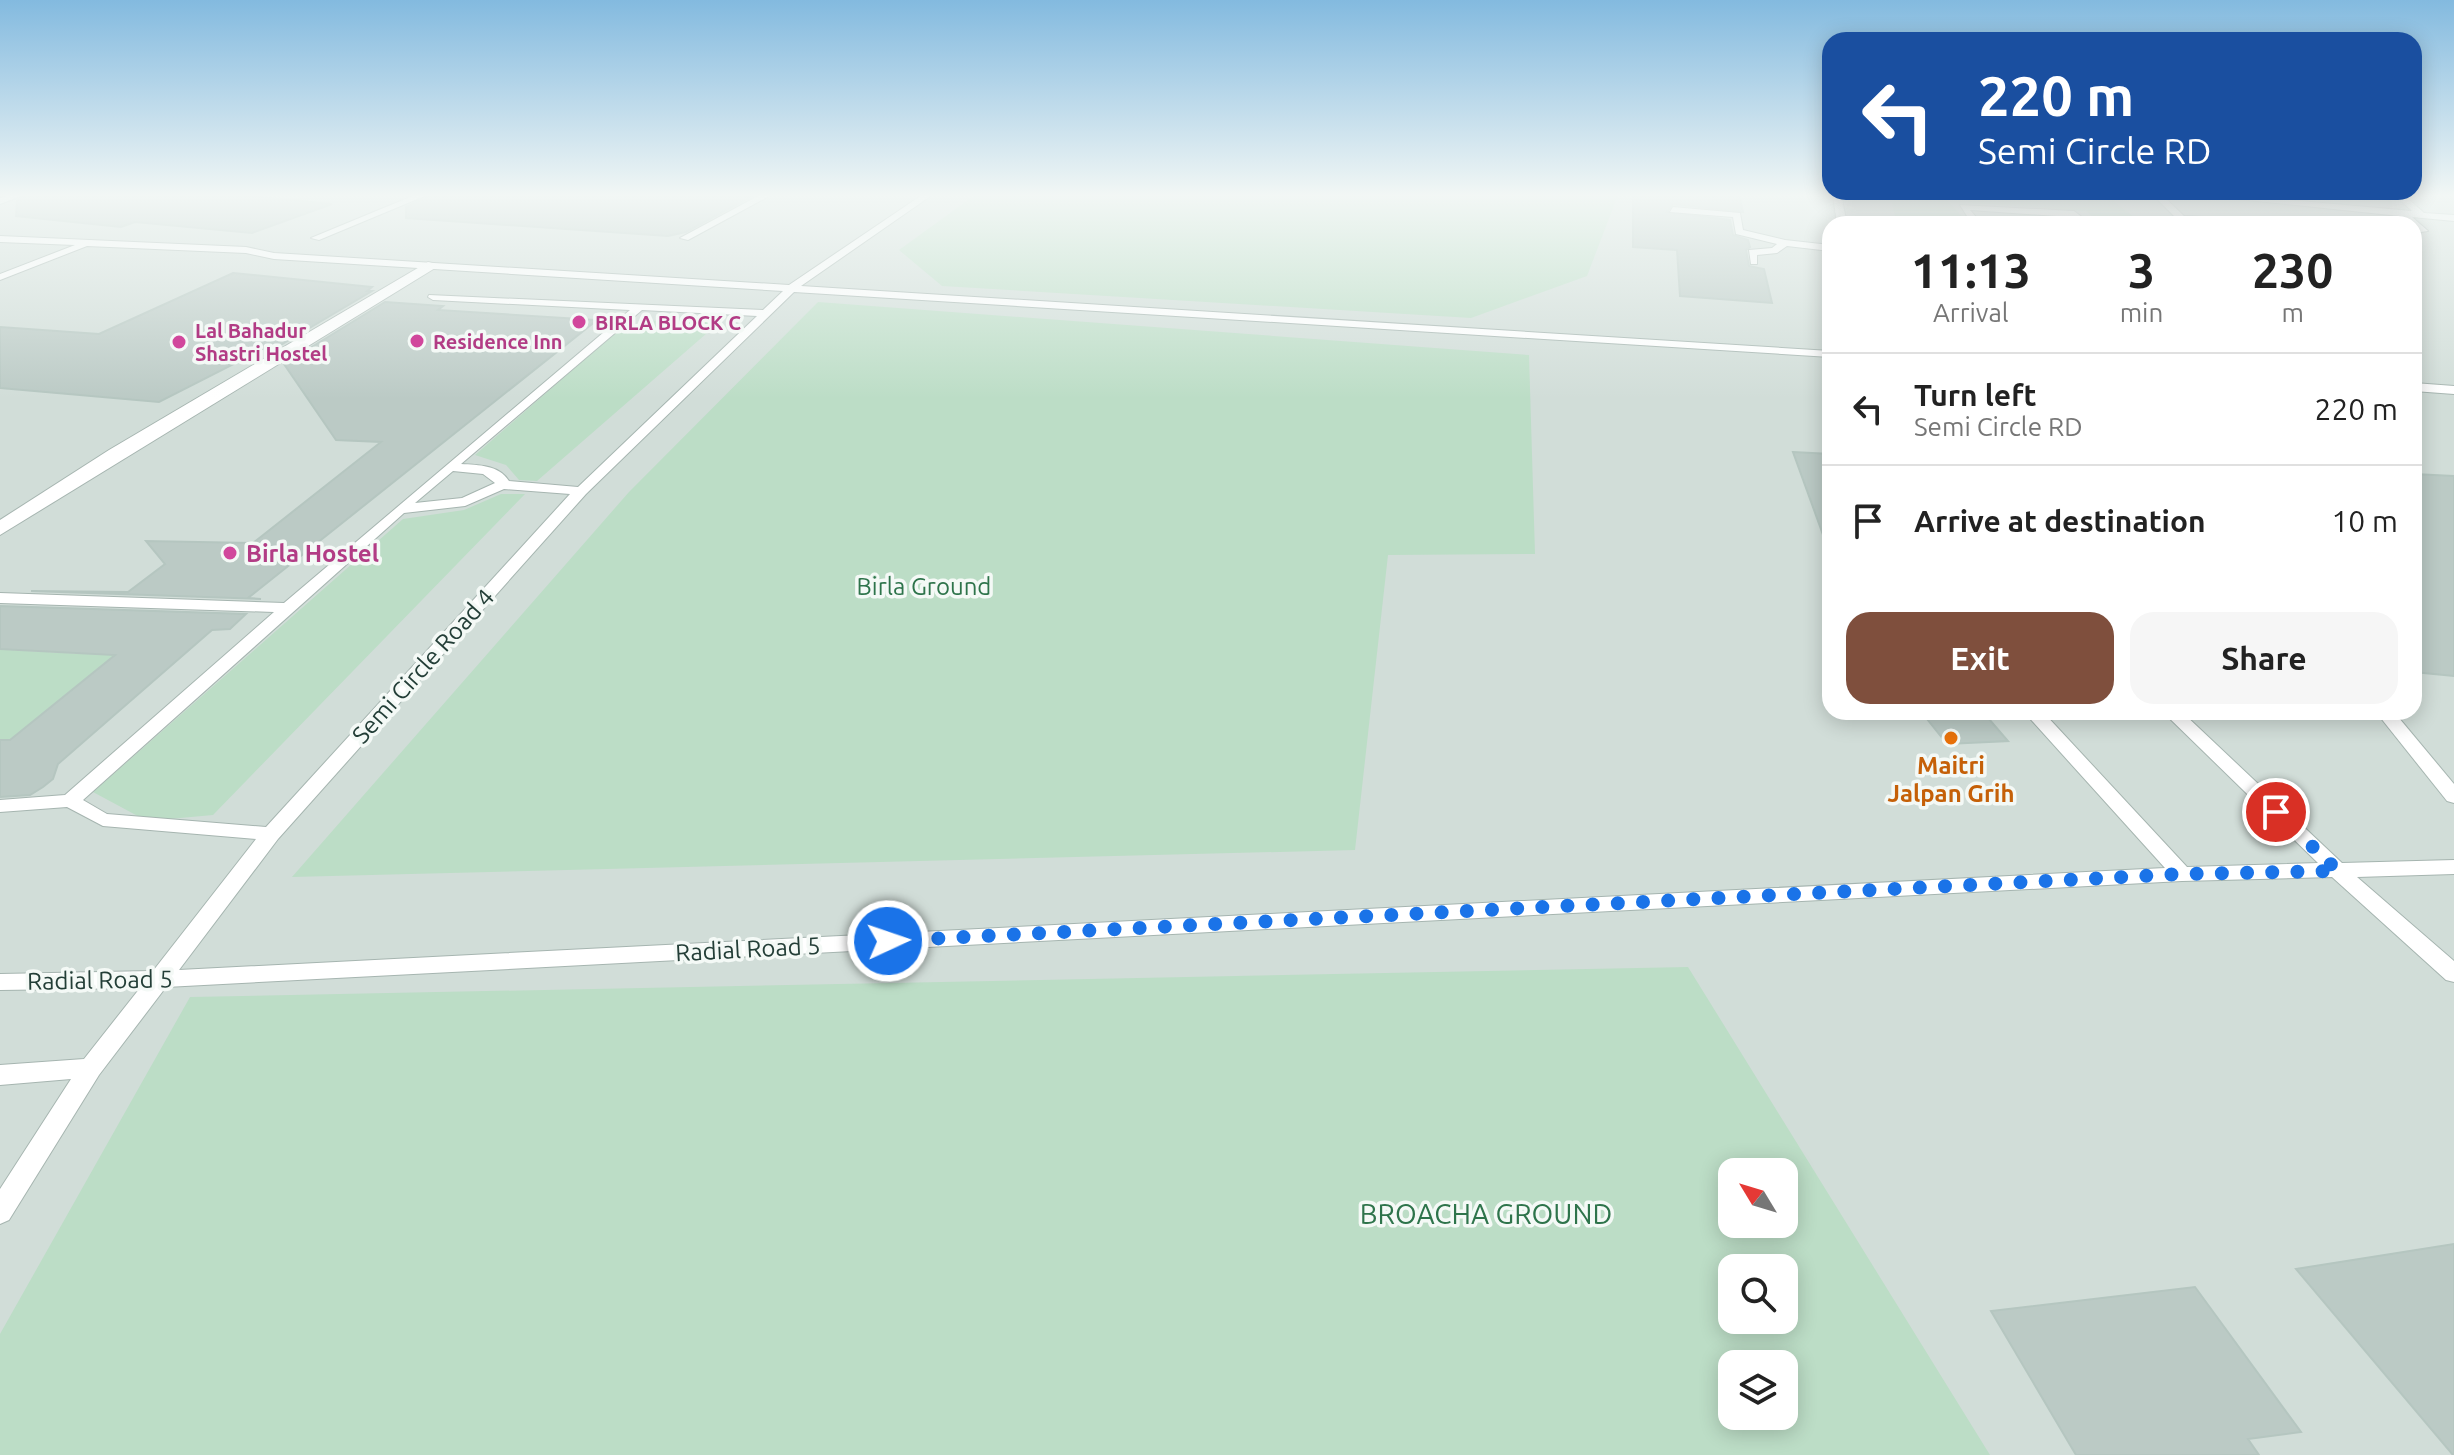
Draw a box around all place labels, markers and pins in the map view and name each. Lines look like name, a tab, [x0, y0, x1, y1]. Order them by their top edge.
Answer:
place label: BIRLA BLOCK C	[595, 311, 741, 334]
marker: BIRLA BLOCK C	[570, 313, 588, 331]
place label: Lal Bahadur Shastri Hostel	[195, 319, 327, 365]
place label: Residence Inn	[433, 330, 563, 353]
marker: Residence Inn	[408, 332, 426, 350]
marker: Lal Bahadur Shastri Hostel	[170, 333, 188, 351]
place label: Birla Hostel	[246, 540, 379, 567]
marker: Birla Hostel	[221, 544, 239, 562]
marker: Maitri Jalpan Grih	[1942, 729, 1960, 747]
place label: Maitri Jalpan Grih	[1887, 752, 2015, 807]
pin	[2242, 778, 2310, 846]

